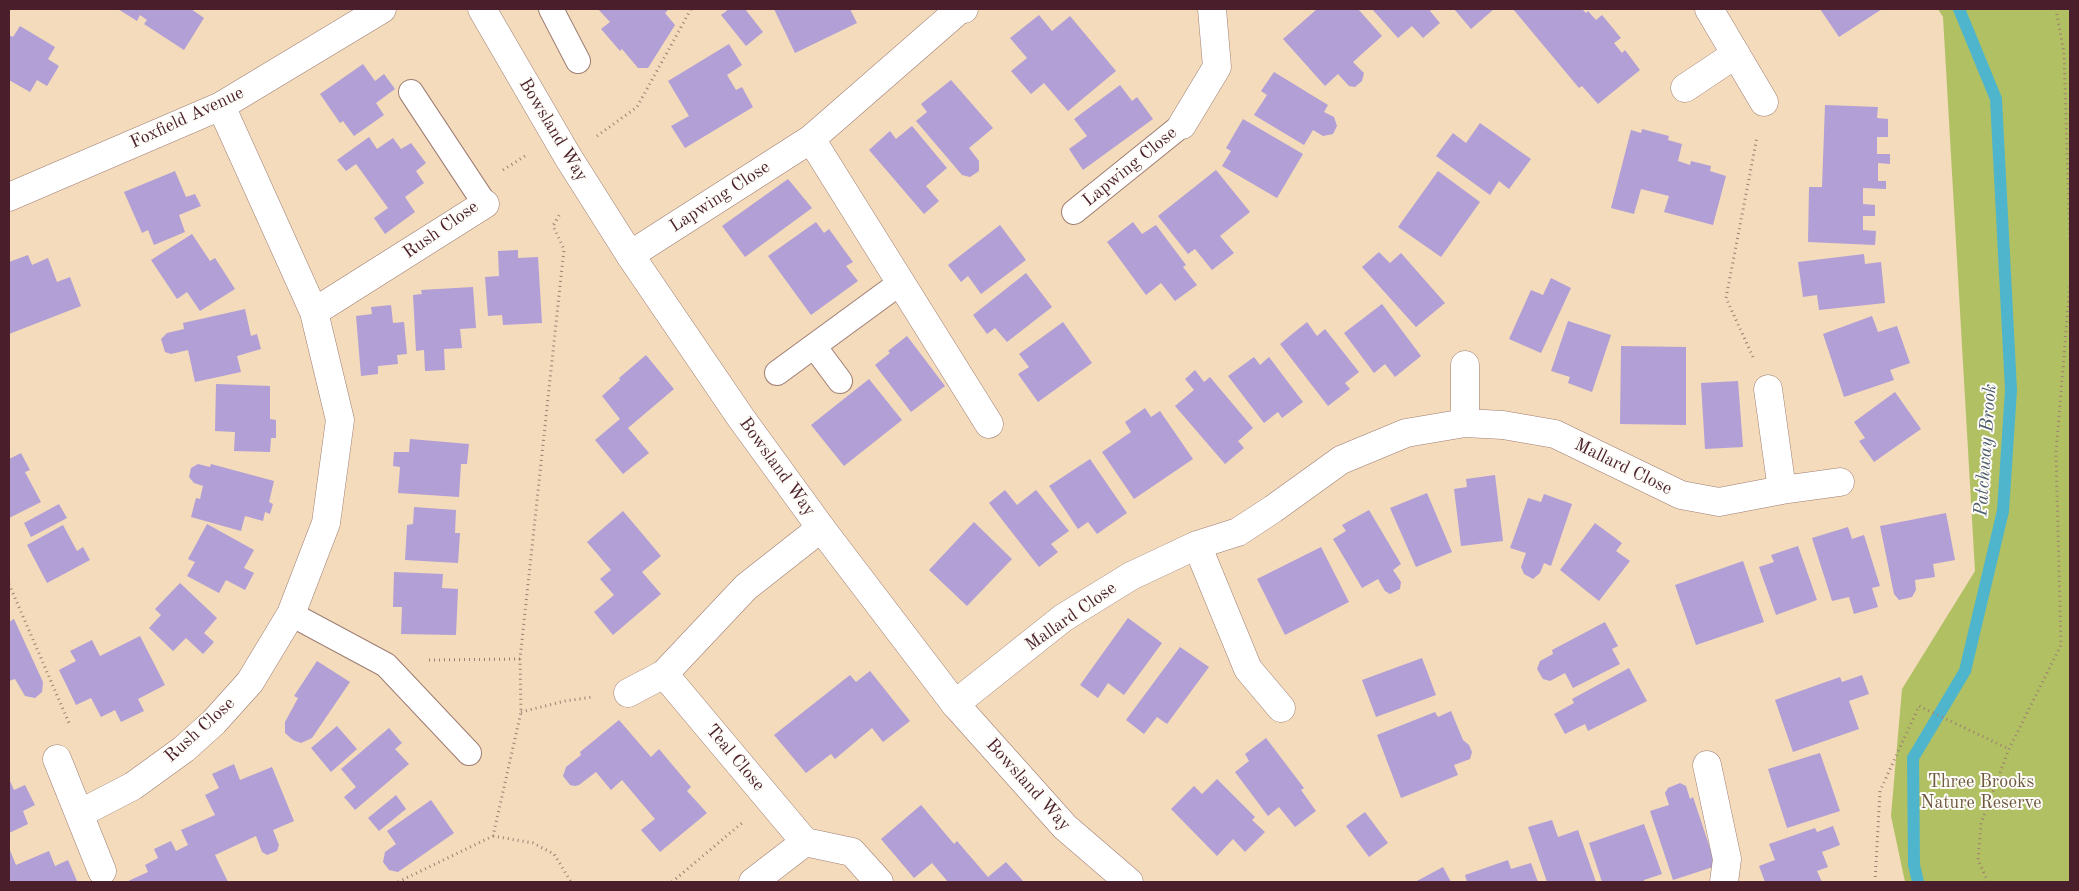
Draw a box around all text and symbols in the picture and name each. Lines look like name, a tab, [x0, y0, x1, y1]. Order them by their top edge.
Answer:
street label: Bowsland Way	[514, 74, 592, 186]
street label: Foxfield Avenue	[127, 82, 247, 154]
street label: Lapwing Close	[1078, 122, 1182, 212]
street label: Lapwing Close	[666, 157, 774, 237]
street label: Rush Close	[399, 196, 483, 264]
water label: Patchway Brook	[1970, 383, 2002, 517]
street label: Bowsland Way	[734, 413, 820, 521]
street label: Mallard Close	[1570, 434, 1676, 500]
street label: Mallard Close	[1021, 578, 1121, 656]
street label: Rush Close	[160, 693, 240, 767]
street label: Teal Close	[701, 720, 769, 796]
street label: Bowsland Way	[981, 734, 1075, 836]
park label: Three Brooks Nature Reserve	[1921, 771, 2041, 814]

